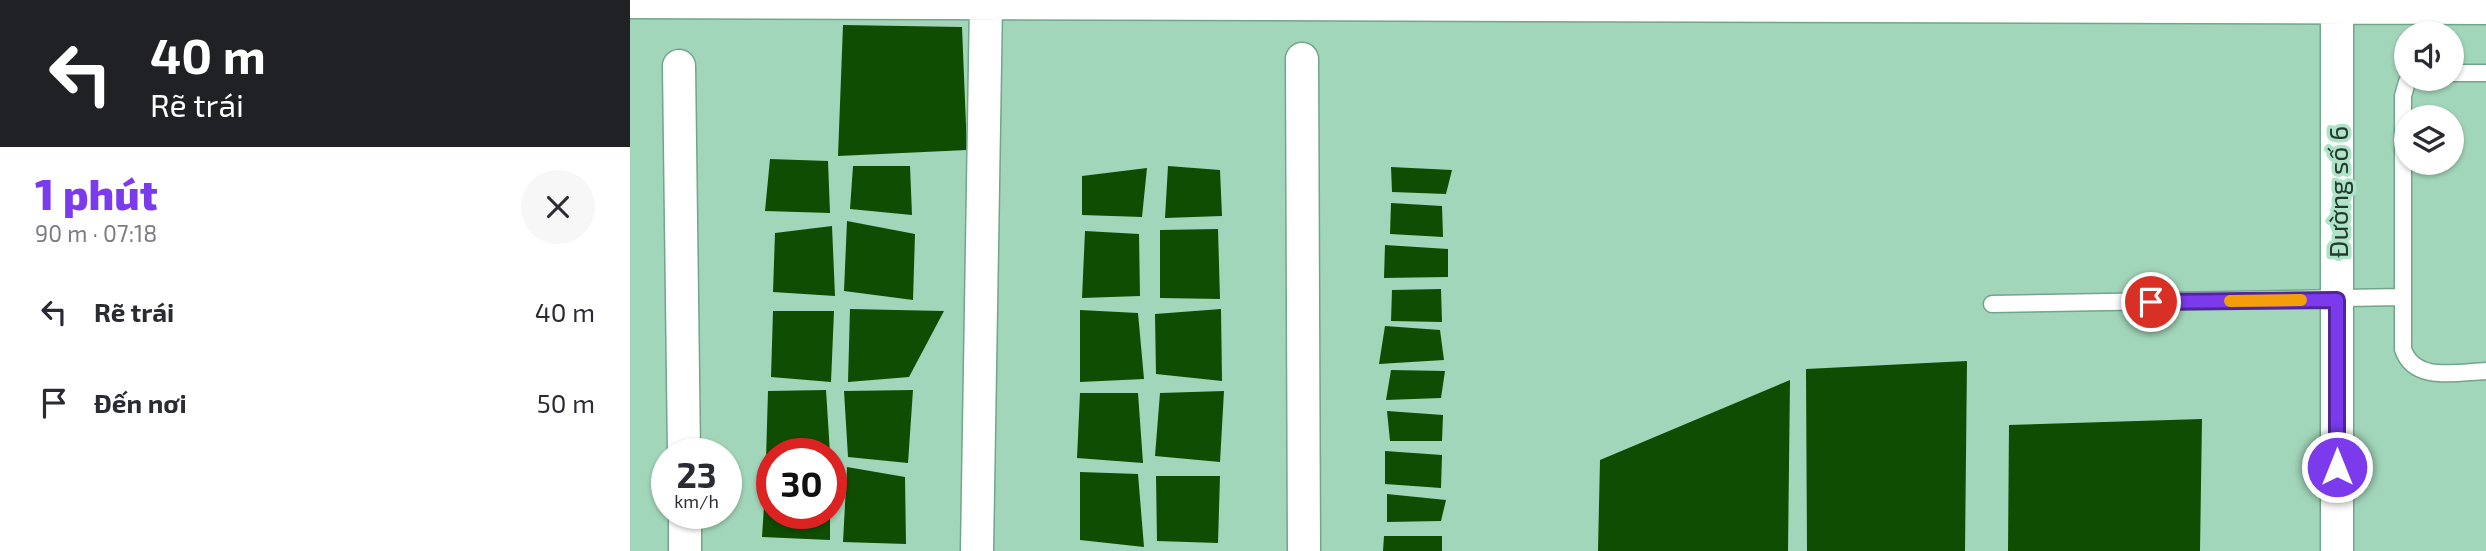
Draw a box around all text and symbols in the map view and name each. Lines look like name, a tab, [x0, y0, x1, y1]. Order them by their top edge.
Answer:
map controls	[2394, 21, 2464, 175]
button: sound	[2394, 21, 2464, 91]
text: 40 m	[150, 25, 266, 84]
icon: left	[35, 28, 126, 119]
text: Rẽ trái	[150, 85, 244, 123]
button: layers	[2394, 105, 2464, 175]
street label: Đường số 6	[2322, 126, 2353, 258]
text: 1 phút	[35, 168, 158, 218]
button: close	[521, 170, 595, 244]
text: 90 m · 07:18	[35, 219, 157, 247]
pin	[2121, 272, 2181, 332]
icon: arrive	[2132, 283, 2170, 321]
icon: left	[35, 293, 73, 331]
text: Rẽ trái	[94, 296, 174, 327]
text: 40 m	[535, 296, 595, 327]
icon: arrive	[35, 384, 73, 422]
text: Đến nơi	[94, 387, 187, 418]
text: 50 m	[537, 387, 595, 418]
position arrow	[2300, 430, 2374, 504]
speed limit sign: 30	[756, 438, 847, 529]
text: 23	[676, 453, 717, 495]
text: km/h	[674, 490, 719, 512]

